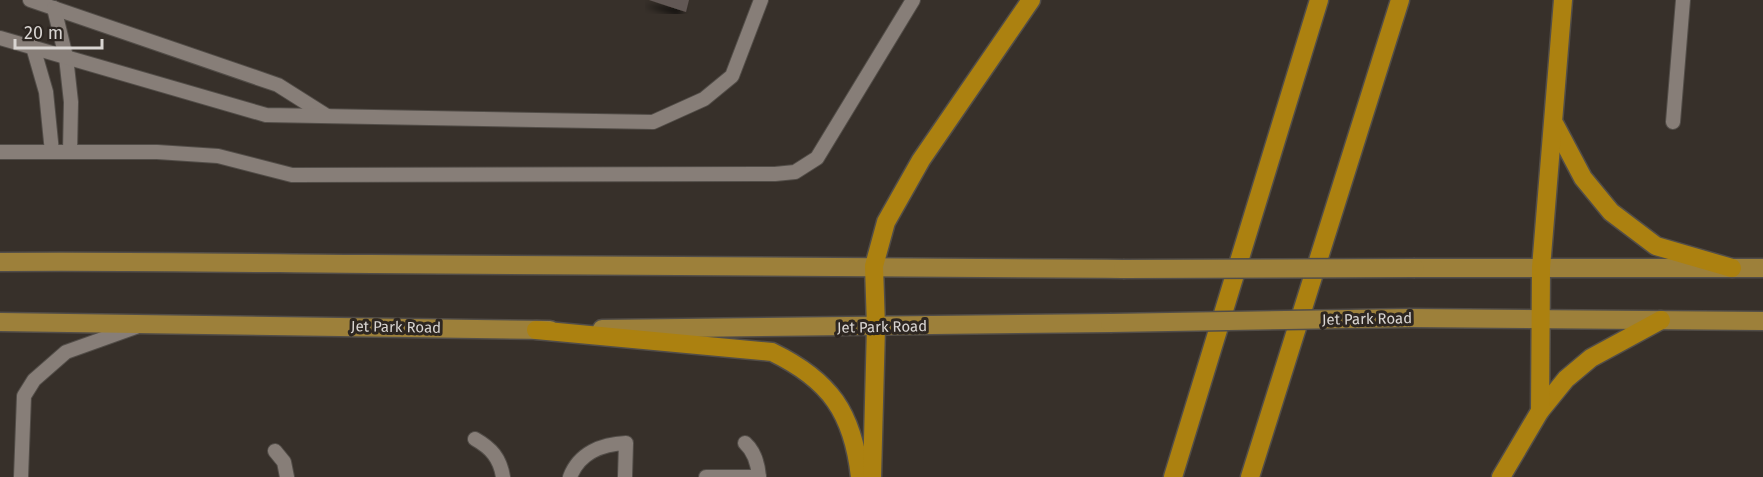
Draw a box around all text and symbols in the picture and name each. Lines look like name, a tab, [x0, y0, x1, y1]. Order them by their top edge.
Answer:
scale bar	[15, 12, 102, 50]
text: 20 m	[24, 22, 63, 44]
street label: Jet Park Road	[1322, 309, 1412, 329]
street label: Jet Park Road	[351, 317, 441, 337]
street label: Jet Park Road	[837, 317, 927, 337]

